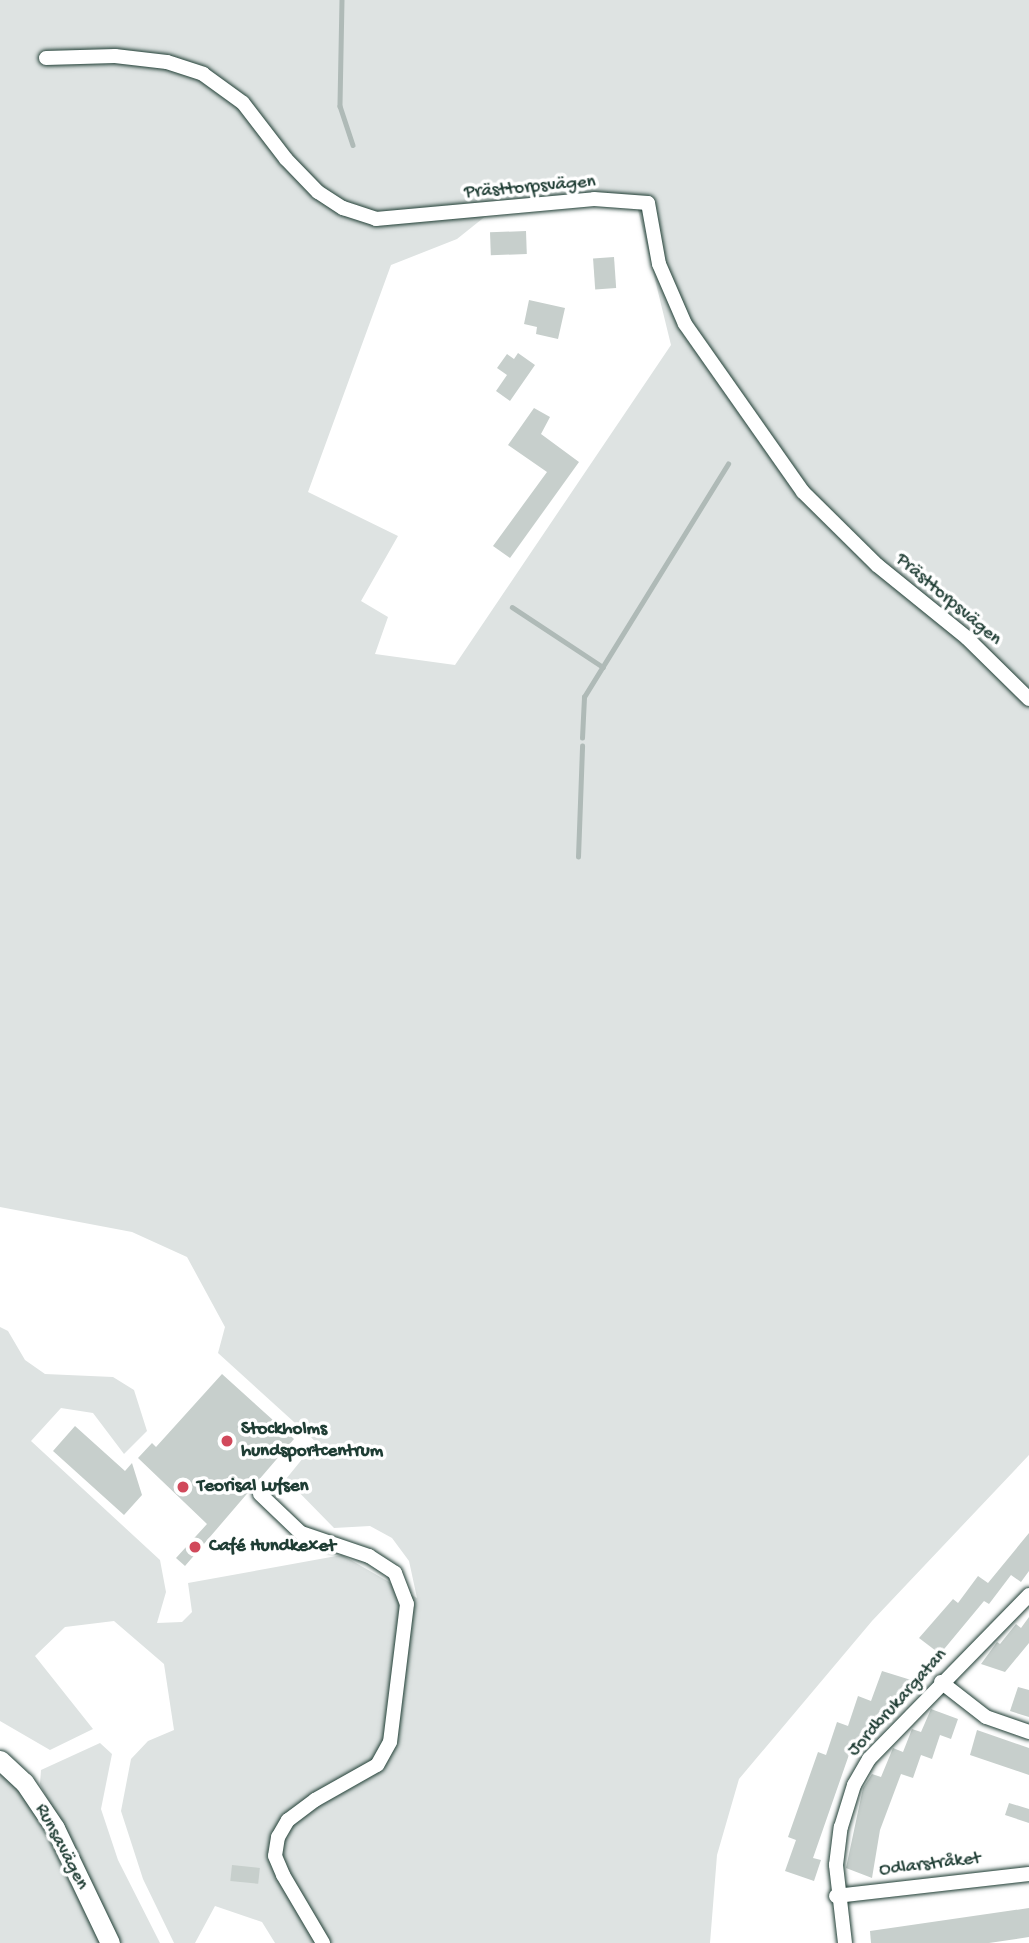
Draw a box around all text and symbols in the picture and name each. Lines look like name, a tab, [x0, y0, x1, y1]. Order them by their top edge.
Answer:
street label: Prästtorpsvägen	[463, 171, 597, 205]
street label: Prästtorpsvägen	[890, 549, 1006, 651]
place label: Stockholms hundsportcentrum	[241, 1419, 383, 1463]
marker: Stockholms hundsportcentrum	[219, 1433, 235, 1449]
place label: Teorisal Lufsen	[197, 1476, 309, 1498]
marker: Teorisal Lufsen	[175, 1479, 191, 1495]
place label: Café Hundkexet	[209, 1536, 336, 1558]
marker: Café Hundkexet	[187, 1539, 203, 1555]
street label: Jordbrukargatan	[843, 1644, 953, 1762]
street label: Runsavägen	[29, 1800, 93, 1894]
street label: Odlarstråket	[878, 1847, 982, 1883]

